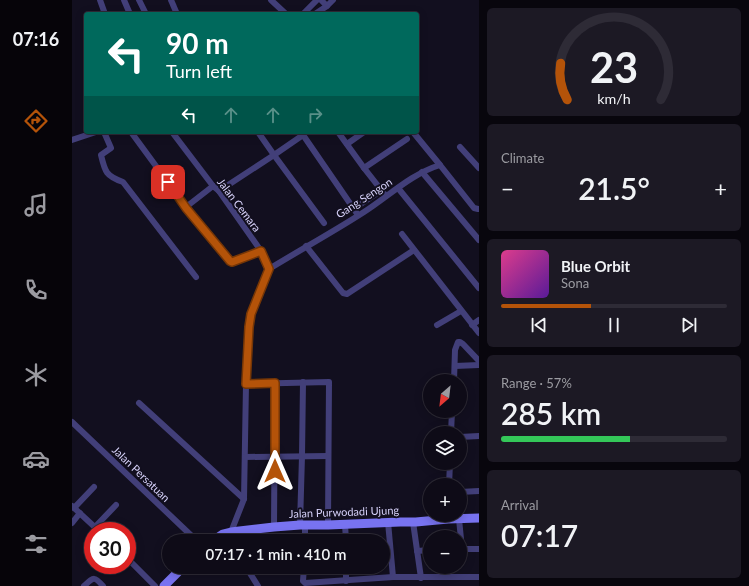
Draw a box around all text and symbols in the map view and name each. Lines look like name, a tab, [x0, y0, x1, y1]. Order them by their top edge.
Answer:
text: 90 m	[166, 26, 229, 60]
text: 07:16	[13, 28, 59, 50]
icon: left	[100, 28, 152, 80]
text: 23	[590, 42, 638, 92]
text: Turn left	[166, 60, 232, 82]
text: km/h	[597, 89, 631, 106]
icon: left	[178, 104, 200, 126]
icon: ahead	[220, 104, 242, 126]
icon: ahead	[262, 104, 284, 126]
icon: right	[304, 104, 326, 126]
icon: directions	[22, 107, 50, 135]
text: Climate	[501, 150, 544, 166]
pin	[151, 165, 185, 199]
text: 21.5°	[578, 170, 650, 206]
icon: arrive	[157, 171, 179, 193]
street label: Jalan Cemara	[215, 175, 264, 234]
street label: Gang Sengon	[333, 175, 394, 220]
text: −	[501, 175, 514, 202]
text: +	[714, 175, 727, 202]
icon: music	[22, 191, 50, 219]
text: Blue Orbit	[561, 257, 630, 275]
text: Sona	[561, 275, 589, 291]
icon: phone	[22, 276, 50, 304]
icon: previous	[528, 314, 550, 336]
icon: pause	[603, 314, 625, 336]
icon: next	[678, 314, 700, 336]
icon: climate	[22, 361, 50, 389]
north arrow	[423, 374, 467, 418]
map controls	[423, 374, 467, 574]
text: Range · 57%	[501, 375, 572, 391]
text: 285 km	[501, 395, 601, 431]
button: layers	[423, 426, 467, 470]
street label: Jalan Persatuan	[110, 443, 173, 504]
icon: car	[22, 445, 50, 473]
position arrow	[254, 450, 296, 492]
button: +	[423, 478, 467, 522]
text: Arrival	[501, 497, 538, 513]
street label: Jalan Purwodadi Ujung	[289, 503, 400, 520]
text: 07:17	[501, 517, 578, 553]
speed limit sign: 30	[84, 522, 136, 574]
icon: filters	[22, 530, 50, 558]
button: −	[423, 530, 467, 574]
text: 07:17 · 1 min · 410 m	[206, 545, 346, 563]

